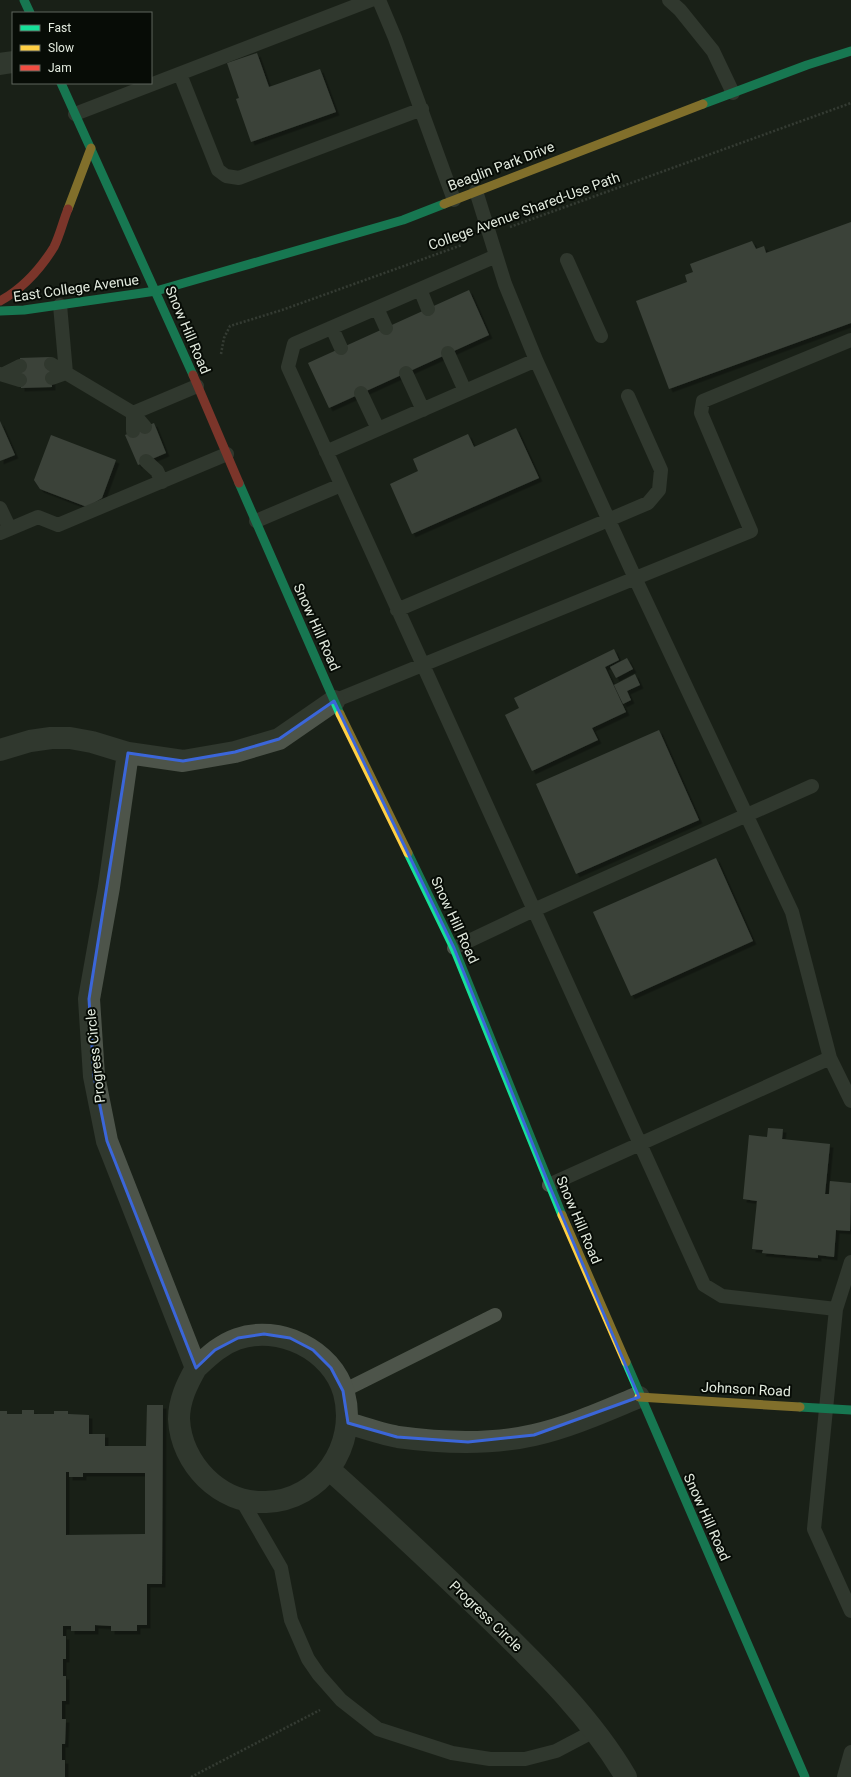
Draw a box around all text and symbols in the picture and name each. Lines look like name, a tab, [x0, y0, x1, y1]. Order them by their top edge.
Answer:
legend	[12, 12, 152, 84]
text: Fast	[48, 21, 71, 35]
text: Slow	[48, 41, 74, 55]
text: Jam	[48, 61, 72, 75]
street label: Beaglin Park Drive	[445, 138, 557, 194]
street label: College Avenue Shared-Use Path	[426, 169, 622, 253]
street label: East College Avenue	[12, 271, 140, 305]
street label: Snow Hill Road	[162, 284, 214, 376]
street label: Snow Hill Road	[291, 581, 343, 673]
street label: Snow Hill Road	[428, 874, 482, 966]
street label: Progress Circle	[82, 1008, 108, 1104]
street label: Snow Hill Road	[553, 1174, 605, 1266]
street label: Johnson Road	[701, 1379, 791, 1399]
street label: Snow Hill Road	[681, 1471, 733, 1563]
street label: Progress Circle	[446, 1577, 526, 1655]

